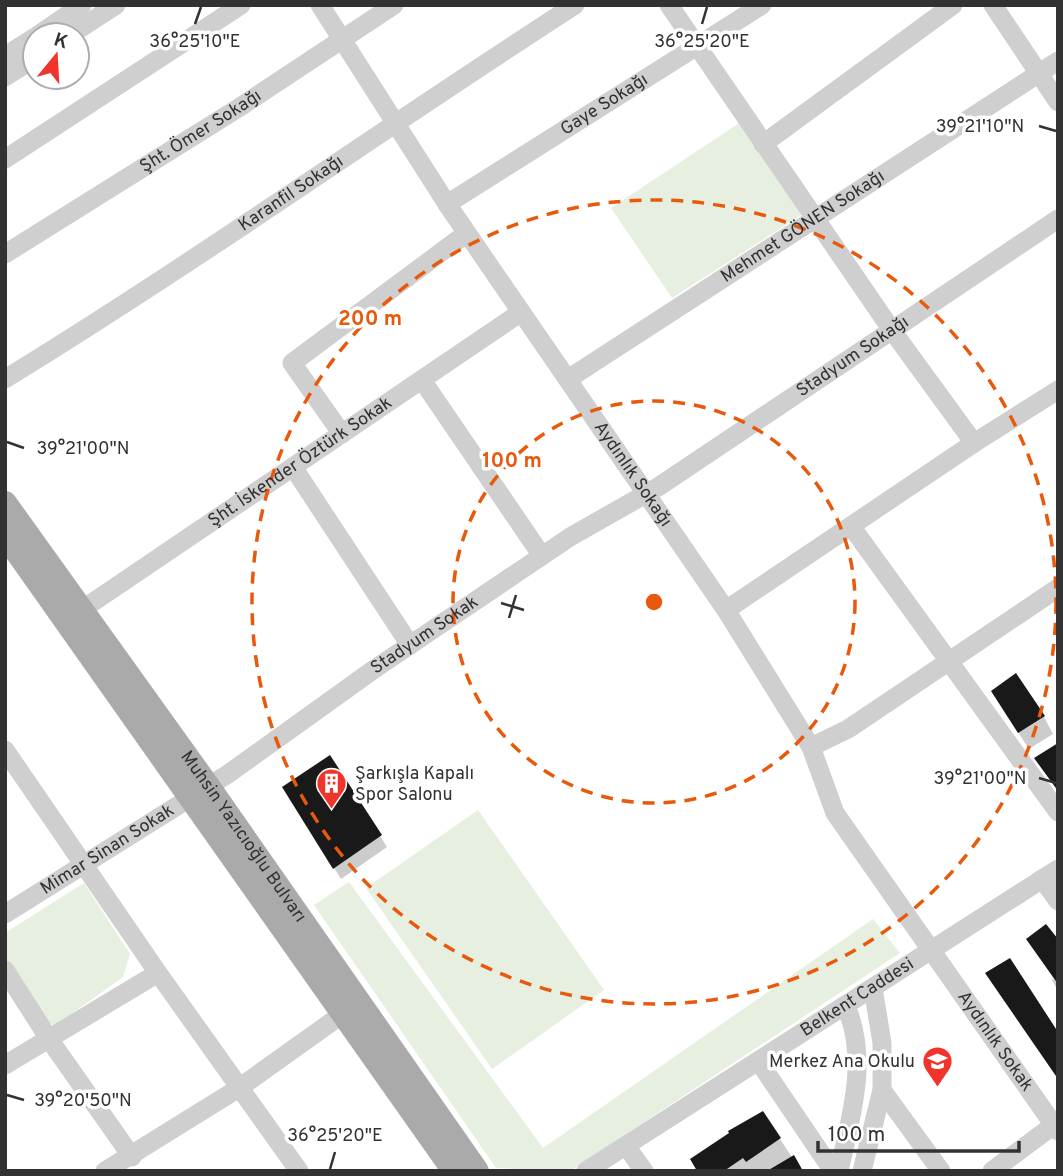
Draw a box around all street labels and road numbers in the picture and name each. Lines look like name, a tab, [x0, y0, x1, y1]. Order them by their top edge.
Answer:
street label: Gaye Sokağı	[556, 68, 652, 141]
street label: Şht. Ömer Sokağı	[136, 84, 266, 178]
street label: Karanfil Sokağı	[234, 150, 348, 237]
street label: Mehmet GÖNEN Sokağı	[717, 165, 889, 288]
street label: Stadyum Sokağı	[792, 311, 913, 402]
street label: Şht. İskender Öztürk Sokak	[204, 391, 397, 532]
street label: Aydınlık Sokağı	[588, 417, 677, 531]
street label: Stadyum Sokak	[366, 591, 483, 680]
street label: Muhsin Yazıcıoğlu Bulvarı	[175, 746, 311, 927]
street label: Mimar Sinan Sokak	[36, 799, 179, 900]
street label: Belkent Caddesi	[796, 953, 918, 1042]
street label: Aydınlık Sokak	[952, 987, 1038, 1096]

